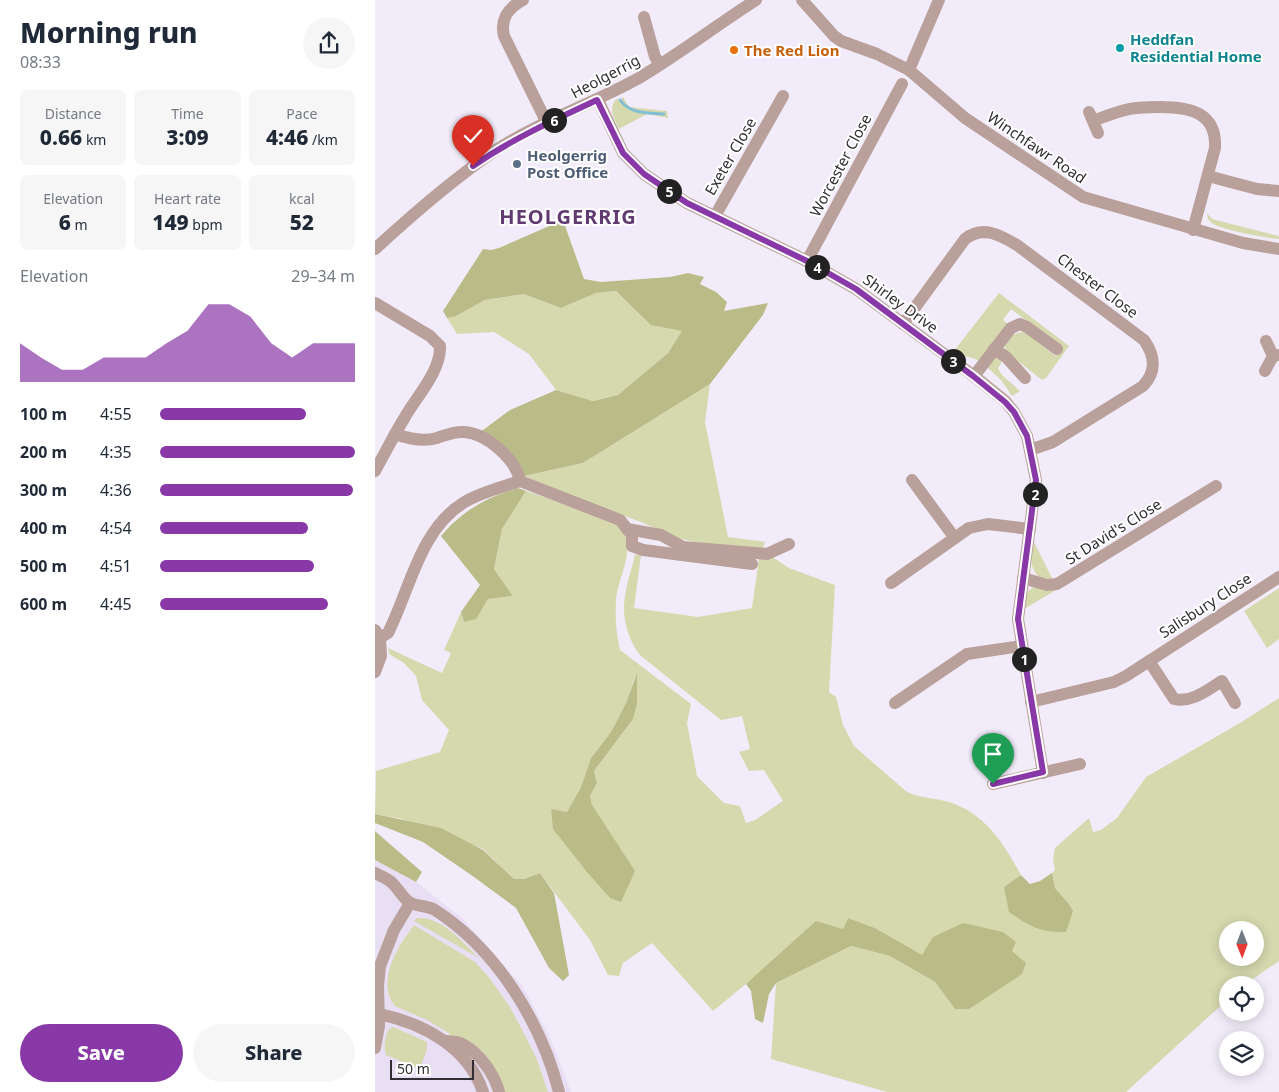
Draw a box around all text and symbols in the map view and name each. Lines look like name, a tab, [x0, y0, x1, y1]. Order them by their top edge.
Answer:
text: Morning run	[20, 13, 198, 51]
button: share	[303, 17, 355, 69]
place label: Heddfan Residential Home	[1130, 29, 1262, 66]
place label: The Red Lion	[744, 40, 839, 60]
marker: Heddfan Residential Home	[1114, 42, 1126, 54]
marker: The Red Lion	[728, 44, 740, 56]
street label: Heolgerrig	[567, 49, 643, 103]
text: 08:33	[20, 51, 61, 73]
text: Distance	[45, 104, 102, 123]
text: Time	[171, 104, 204, 123]
text: Pace	[286, 104, 317, 123]
street label: Winchfawr Road	[984, 107, 1090, 187]
pin: 6	[541, 108, 567, 132]
street label: Worcester Close	[805, 110, 875, 220]
text: 6	[550, 111, 559, 130]
street label: Exeter Close	[700, 114, 760, 198]
pin	[452, 115, 494, 166]
icon: check	[459, 122, 487, 150]
text: 0.66	[40, 123, 82, 151]
text: 3:09	[166, 123, 209, 151]
text: 4:46	[266, 123, 308, 151]
text: km	[82, 130, 106, 149]
text: /km	[308, 130, 338, 149]
place label: Heolgerrig Post Office	[527, 145, 608, 182]
marker: Heolgerrig Post Office	[511, 158, 523, 170]
pin: 5	[657, 178, 681, 204]
text: 5	[665, 182, 674, 201]
text: Elevation	[43, 189, 103, 208]
text: Heart rate	[154, 189, 221, 208]
text: kcal	[289, 189, 315, 208]
district label: HEOLGERRIG	[499, 203, 637, 230]
text: 6	[59, 208, 71, 236]
text: 149	[152, 208, 189, 236]
text: 52	[290, 208, 314, 236]
text: m	[71, 215, 88, 234]
text: bpm	[189, 215, 223, 234]
street label: Chester Close	[1053, 248, 1143, 322]
pin: 4	[805, 254, 829, 280]
text: 4	[813, 258, 822, 277]
text: Elevation	[20, 265, 88, 287]
text: 29–34 m	[291, 265, 355, 287]
street label: Shirley Drive	[859, 269, 943, 337]
pin: 3	[941, 348, 965, 374]
text: 3	[949, 352, 958, 371]
text: 100 m	[20, 403, 67, 425]
text: 4:55	[100, 403, 132, 425]
text: 200 m	[20, 441, 67, 463]
text: 4:35	[100, 441, 132, 463]
text: 300 m	[20, 479, 67, 501]
text: 4:36	[100, 479, 132, 501]
pin: 2	[1023, 482, 1047, 506]
text: 2	[1031, 485, 1040, 504]
street label: St David's Close	[1061, 493, 1165, 569]
text: 400 m	[20, 517, 67, 539]
text: 4:54	[100, 517, 132, 539]
text: 500 m	[20, 555, 67, 577]
text: 4:51	[100, 555, 132, 577]
street label: Salisbury Close	[1155, 568, 1255, 642]
text: 600 m	[20, 593, 67, 615]
text: 4:45	[100, 593, 132, 615]
pin: 1	[1011, 646, 1037, 672]
text: 1	[1020, 650, 1029, 669]
pin	[972, 733, 1014, 784]
icon: arrive	[979, 740, 1007, 768]
north arrow	[1219, 921, 1264, 966]
map controls	[1219, 921, 1264, 1076]
button: locate	[1219, 976, 1264, 1021]
button: Save	[20, 1024, 183, 1082]
button: Share	[193, 1024, 355, 1082]
button: layers	[1219, 1031, 1264, 1076]
scale bar	[390, 1057, 474, 1080]
text: 50 m	[397, 1059, 430, 1078]

